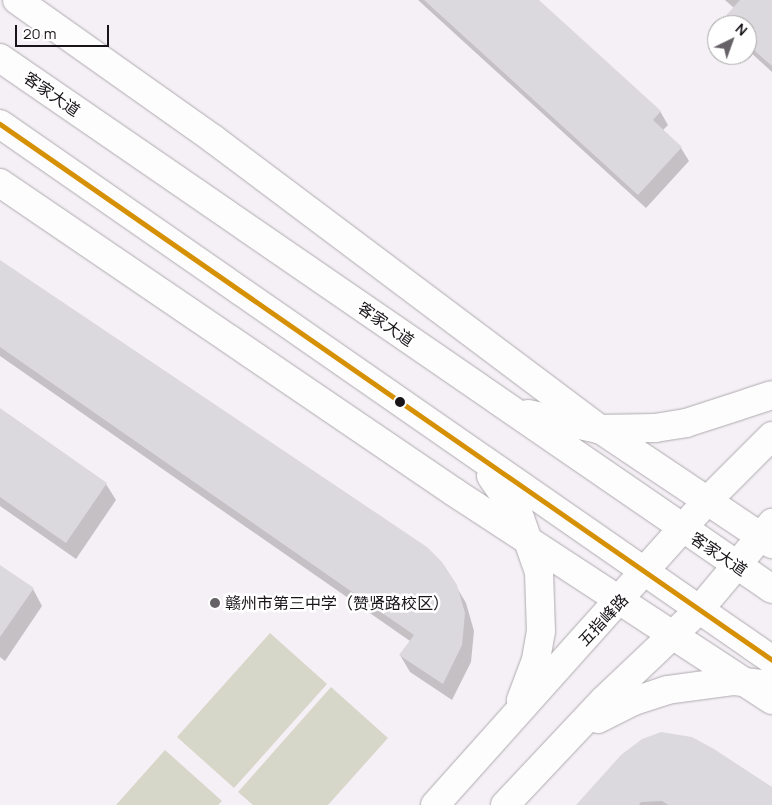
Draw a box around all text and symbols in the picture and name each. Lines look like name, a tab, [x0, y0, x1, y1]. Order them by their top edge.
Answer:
scale bar	[18, 15, 111, 47]
north arrow	[707, 15, 757, 65]
text: N	[732, 19, 752, 40]
text: 20 m	[23, 23, 56, 44]
street label: 客家大道	[20, 68, 84, 120]
street label: 客家大道	[354, 298, 418, 350]
unlabelled marker	[395, 397, 405, 407]
street label: 客家大道	[687, 528, 751, 580]
street label: 五指峰路	[574, 590, 632, 650]
place label: 赣州市第三中学（赞贤路校区）	[225, 593, 449, 613]
marker: 赣州市第三中学（赞贤路校区）	[209, 597, 221, 609]

